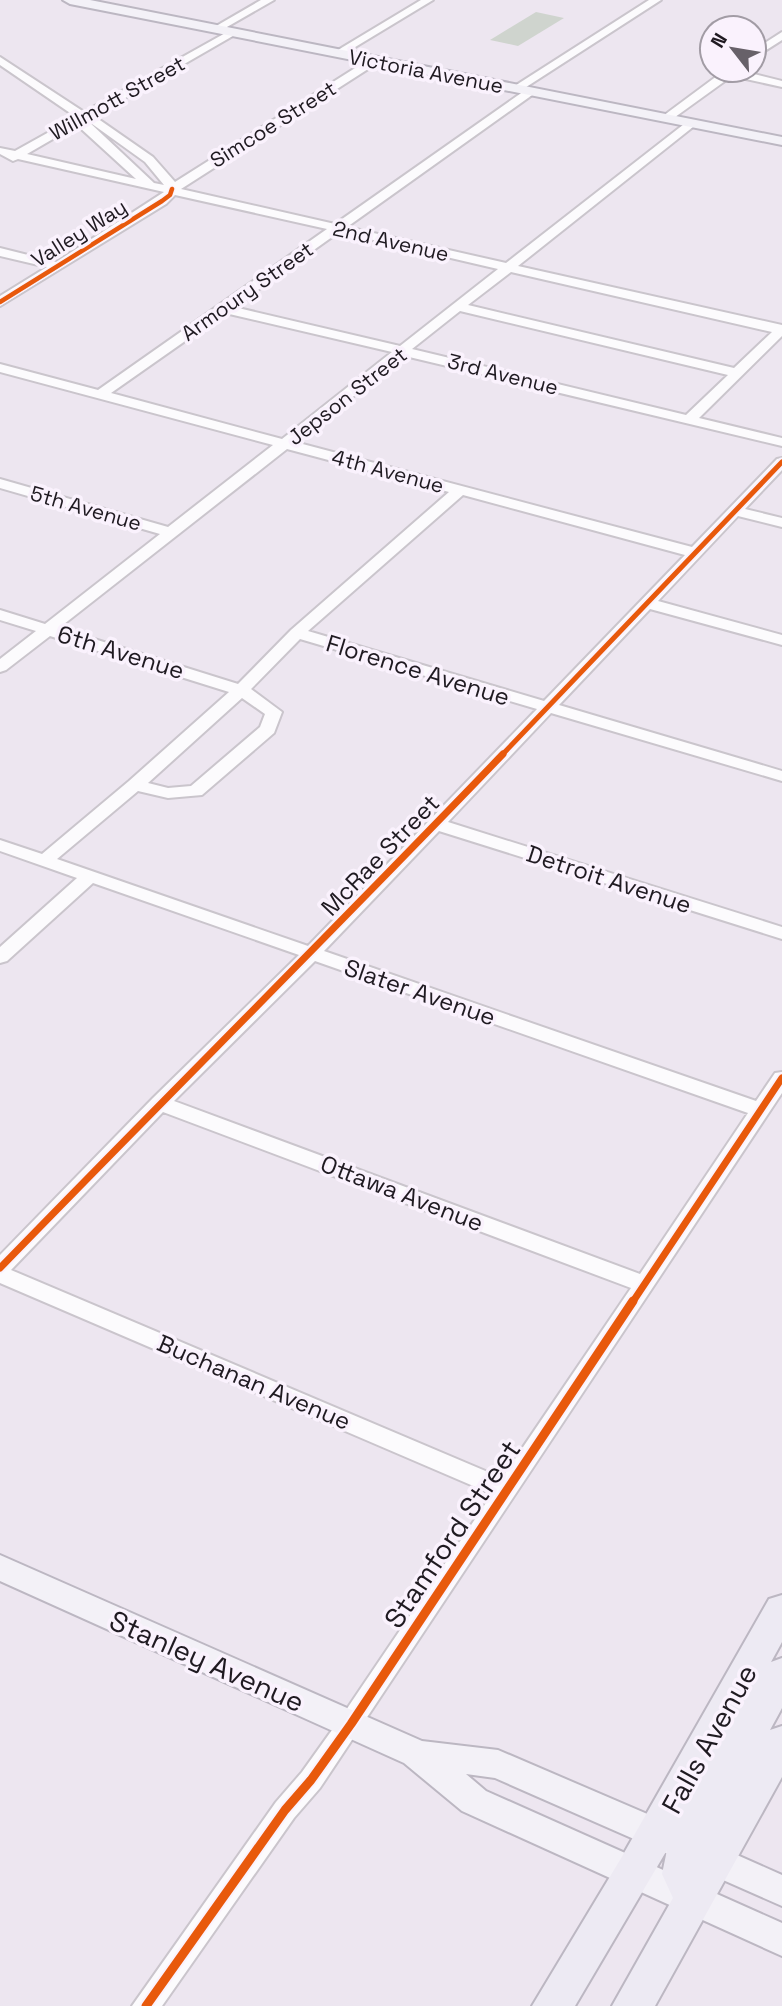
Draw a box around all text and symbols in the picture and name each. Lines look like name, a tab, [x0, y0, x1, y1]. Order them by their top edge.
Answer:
north arrow	[698, 14, 768, 84]
text: N	[705, 29, 733, 52]
street label: Victoria Avenue	[346, 43, 506, 99]
street label: Willmott Street	[44, 50, 190, 146]
street label: Simcoe Street	[205, 74, 341, 174]
street label: Valley Way	[26, 193, 132, 273]
street label: 2nd Avenue	[330, 215, 452, 267]
street label: Armoury Street	[176, 235, 318, 347]
street label: Jepson Street	[282, 341, 412, 451]
street label: 3rd Avenue	[445, 347, 561, 401]
street label: 4th Avenue	[329, 443, 447, 499]
street label: 5th Avenue	[27, 479, 145, 537]
street label: 6th Avenue	[54, 618, 188, 686]
street label: Florence Avenue	[322, 627, 514, 713]
street label: McRae Street	[314, 788, 446, 922]
street label: Detroit Avenue	[523, 838, 695, 920]
street label: Slater Avenue	[340, 952, 500, 1032]
street label: Ottawa Avenue	[316, 1148, 488, 1238]
street label: Buchanan Avenue	[153, 1327, 355, 1437]
street label: Stamford Street	[376, 1433, 528, 1635]
street label: Stanley Avenue	[104, 1602, 310, 1720]
street label: Falls Avenue	[653, 1658, 765, 1820]

